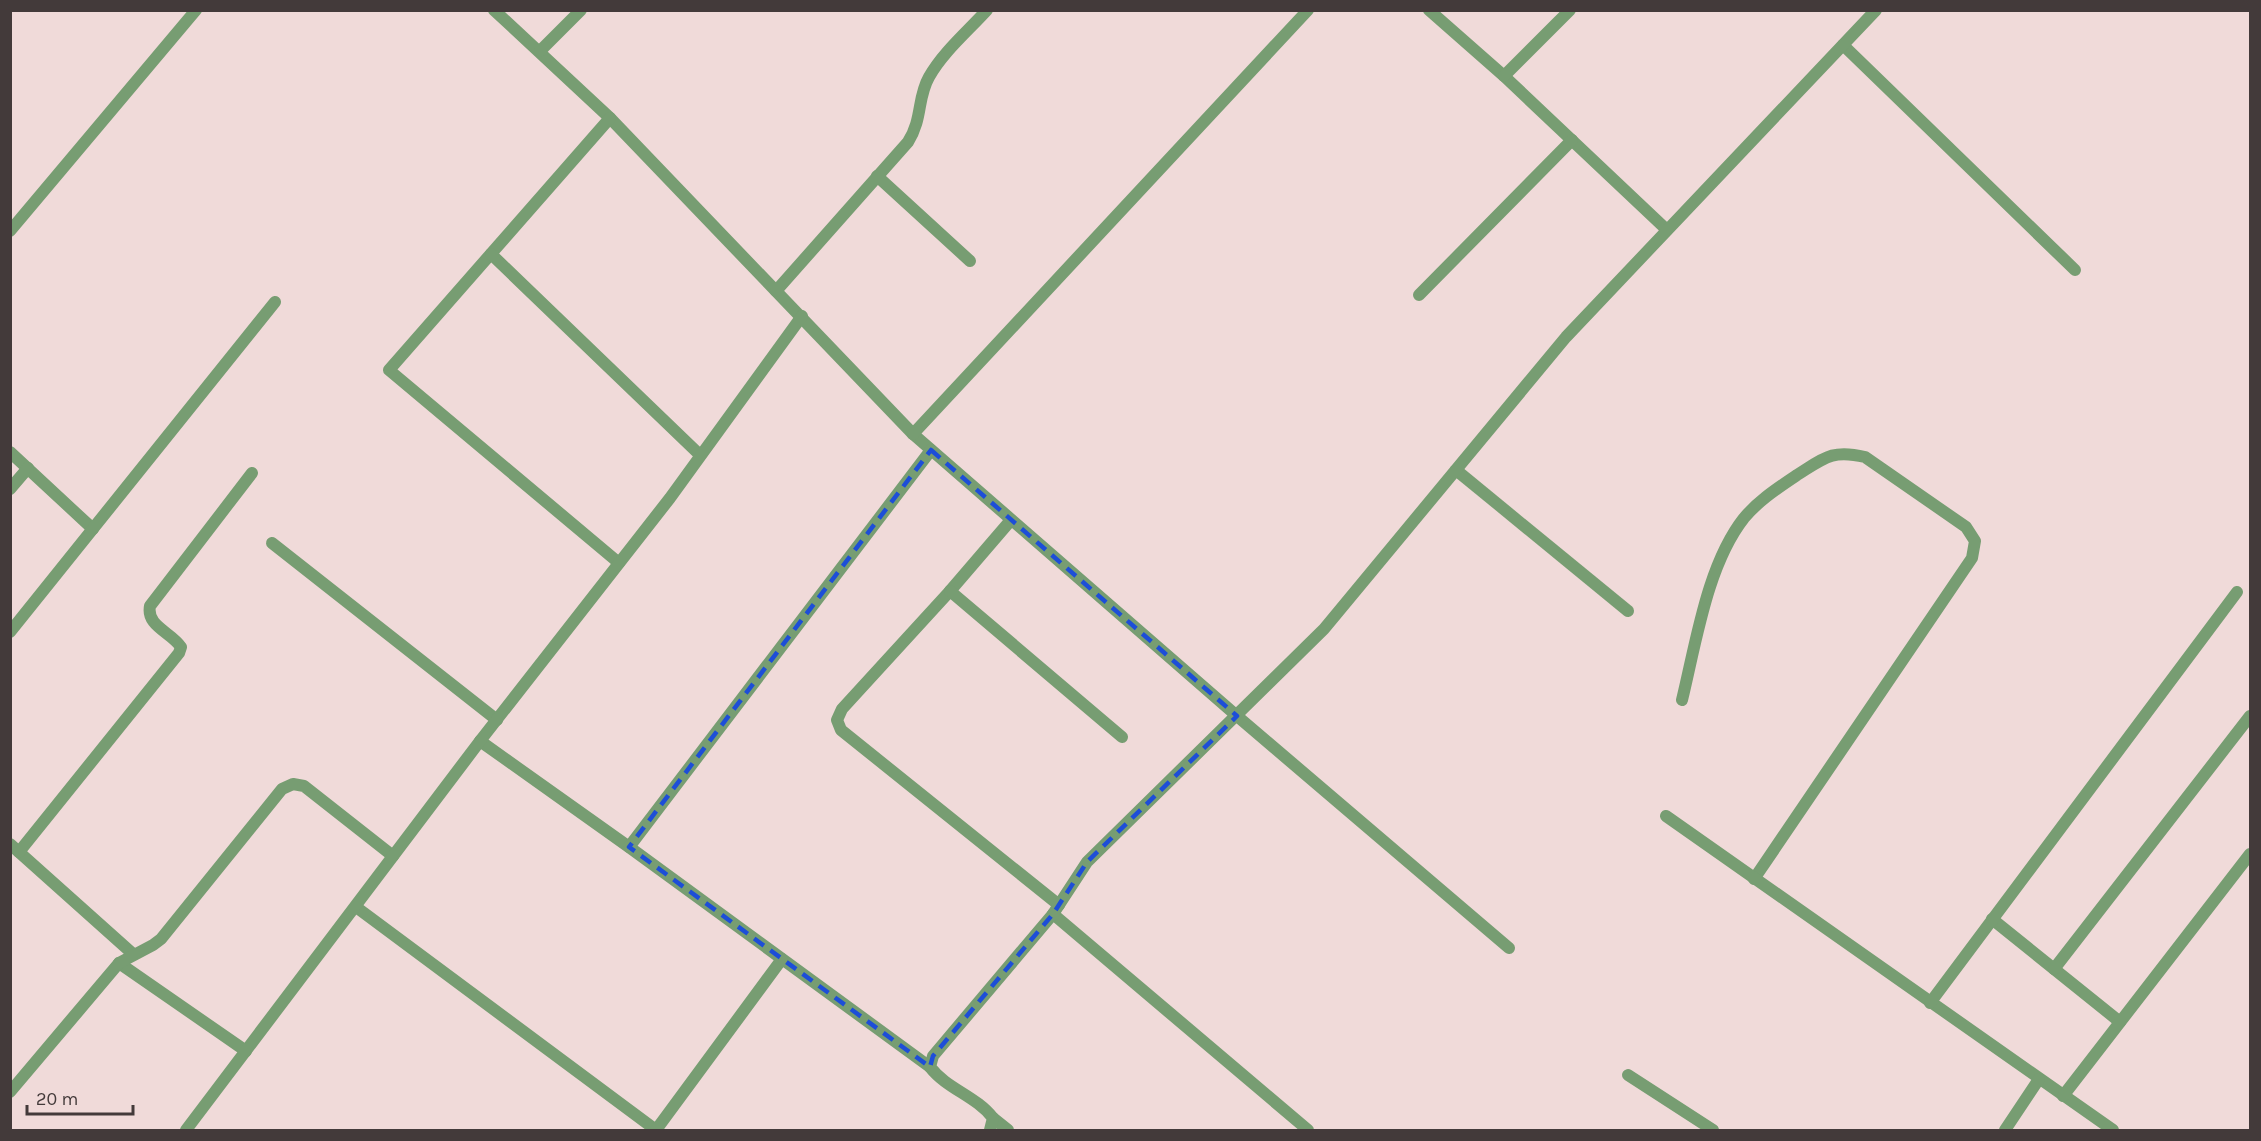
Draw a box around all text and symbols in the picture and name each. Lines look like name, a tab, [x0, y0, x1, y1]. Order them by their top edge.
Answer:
scale bar	[27, 1078, 134, 1116]
text: 20 m	[36, 1088, 78, 1110]

